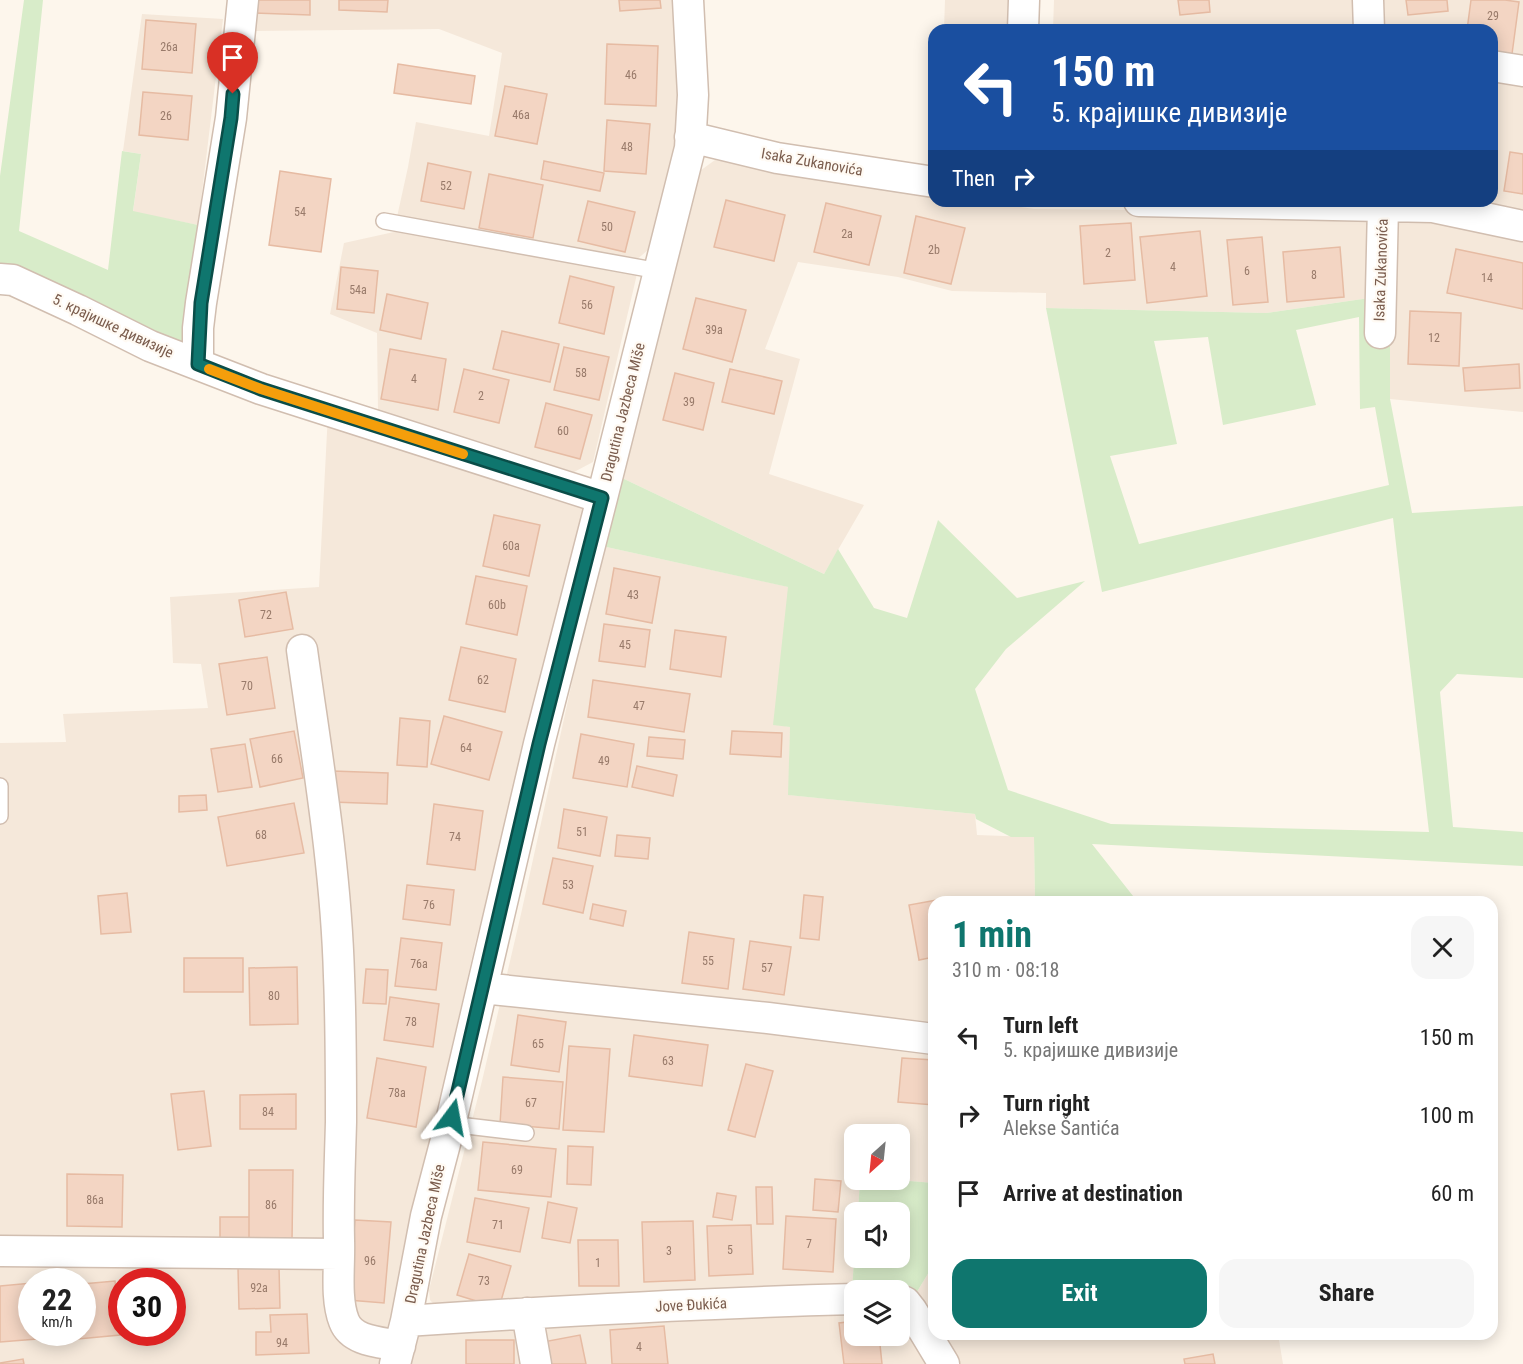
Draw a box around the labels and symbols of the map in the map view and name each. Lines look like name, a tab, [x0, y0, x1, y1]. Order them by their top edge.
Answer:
house number: 29	[1487, 9, 1499, 23]
pin	[207, 32, 258, 94]
house number: 26a	[160, 40, 178, 54]
house number: 46	[625, 68, 637, 82]
house number: 46a	[512, 108, 530, 122]
house number: 26	[160, 109, 172, 123]
house number: 48	[621, 140, 633, 154]
street label: Isaka Zukanovića	[760, 144, 864, 180]
house number: 52	[440, 179, 452, 193]
house number: 54	[294, 205, 306, 219]
street label: Isaka Zukanovića	[1370, 218, 1392, 322]
house number: 50	[601, 220, 613, 234]
house number: 2a	[841, 227, 853, 241]
house number: 2b	[928, 243, 940, 257]
house number: 2	[1105, 246, 1111, 260]
house number: 4	[1170, 260, 1176, 274]
house number: 6	[1244, 264, 1250, 278]
house number: 8	[1311, 268, 1317, 282]
house number: 14	[1481, 271, 1493, 285]
house number: 54a	[349, 283, 367, 297]
street label: 5. крајишке дивизије	[50, 290, 176, 362]
house number: 56	[581, 298, 593, 312]
house number: 39a	[705, 323, 723, 337]
house number: 12	[1428, 331, 1440, 345]
street label: Dragutina Jazbeca Miše	[597, 341, 649, 483]
house number: 58	[575, 366, 587, 380]
house number: 4	[411, 372, 417, 386]
house number: 2	[478, 389, 484, 403]
house number: 39	[683, 395, 695, 409]
house number: 60	[557, 424, 569, 438]
house number: 60a	[502, 539, 520, 553]
house number: 43	[627, 588, 639, 602]
house number: 60b	[488, 598, 506, 612]
house number: 72	[260, 608, 272, 622]
house number: 45	[619, 638, 631, 652]
house number: 62	[477, 673, 489, 687]
house number: 70	[241, 679, 253, 693]
house number: 47	[633, 699, 645, 713]
house number: 64	[460, 741, 472, 755]
house number: 66	[271, 752, 283, 766]
house number: 49	[598, 754, 610, 768]
house number: 51	[576, 825, 588, 839]
house number: 68	[255, 828, 267, 842]
house number: 74	[449, 830, 461, 844]
house number: 53	[562, 878, 574, 892]
house number: 76	[423, 898, 435, 912]
house number: 55	[702, 954, 714, 968]
house number: 76a	[410, 957, 428, 971]
house number: 57	[761, 961, 773, 975]
house number: 80	[268, 989, 280, 1003]
house number: 78	[405, 1015, 417, 1029]
house number: 65	[532, 1037, 544, 1051]
house number: 63	[662, 1054, 674, 1068]
position arrow	[420, 1085, 484, 1149]
house number: 78a	[388, 1086, 406, 1100]
house number: 67	[525, 1096, 537, 1110]
house number: 84	[262, 1105, 274, 1119]
north arrow	[844, 1124, 910, 1190]
street label: Dragutina Jazbeca Miše	[401, 1163, 449, 1305]
house number: 69	[511, 1163, 523, 1177]
house number: 86a	[86, 1193, 104, 1207]
house number: 86	[265, 1198, 277, 1212]
house number: 71	[492, 1218, 504, 1232]
house number: 7	[806, 1237, 812, 1251]
house number: 5	[727, 1243, 733, 1257]
house number: 3	[666, 1244, 672, 1258]
house number: 96	[364, 1254, 376, 1268]
house number: 1	[595, 1256, 601, 1270]
speed limit sign: 30	[108, 1268, 186, 1346]
house number: 73	[478, 1274, 490, 1288]
house number: 92a	[250, 1281, 268, 1295]
street label: Jove Đukića	[655, 1294, 727, 1316]
house number: 94	[276, 1336, 288, 1350]
house number: 4	[636, 1340, 642, 1354]

